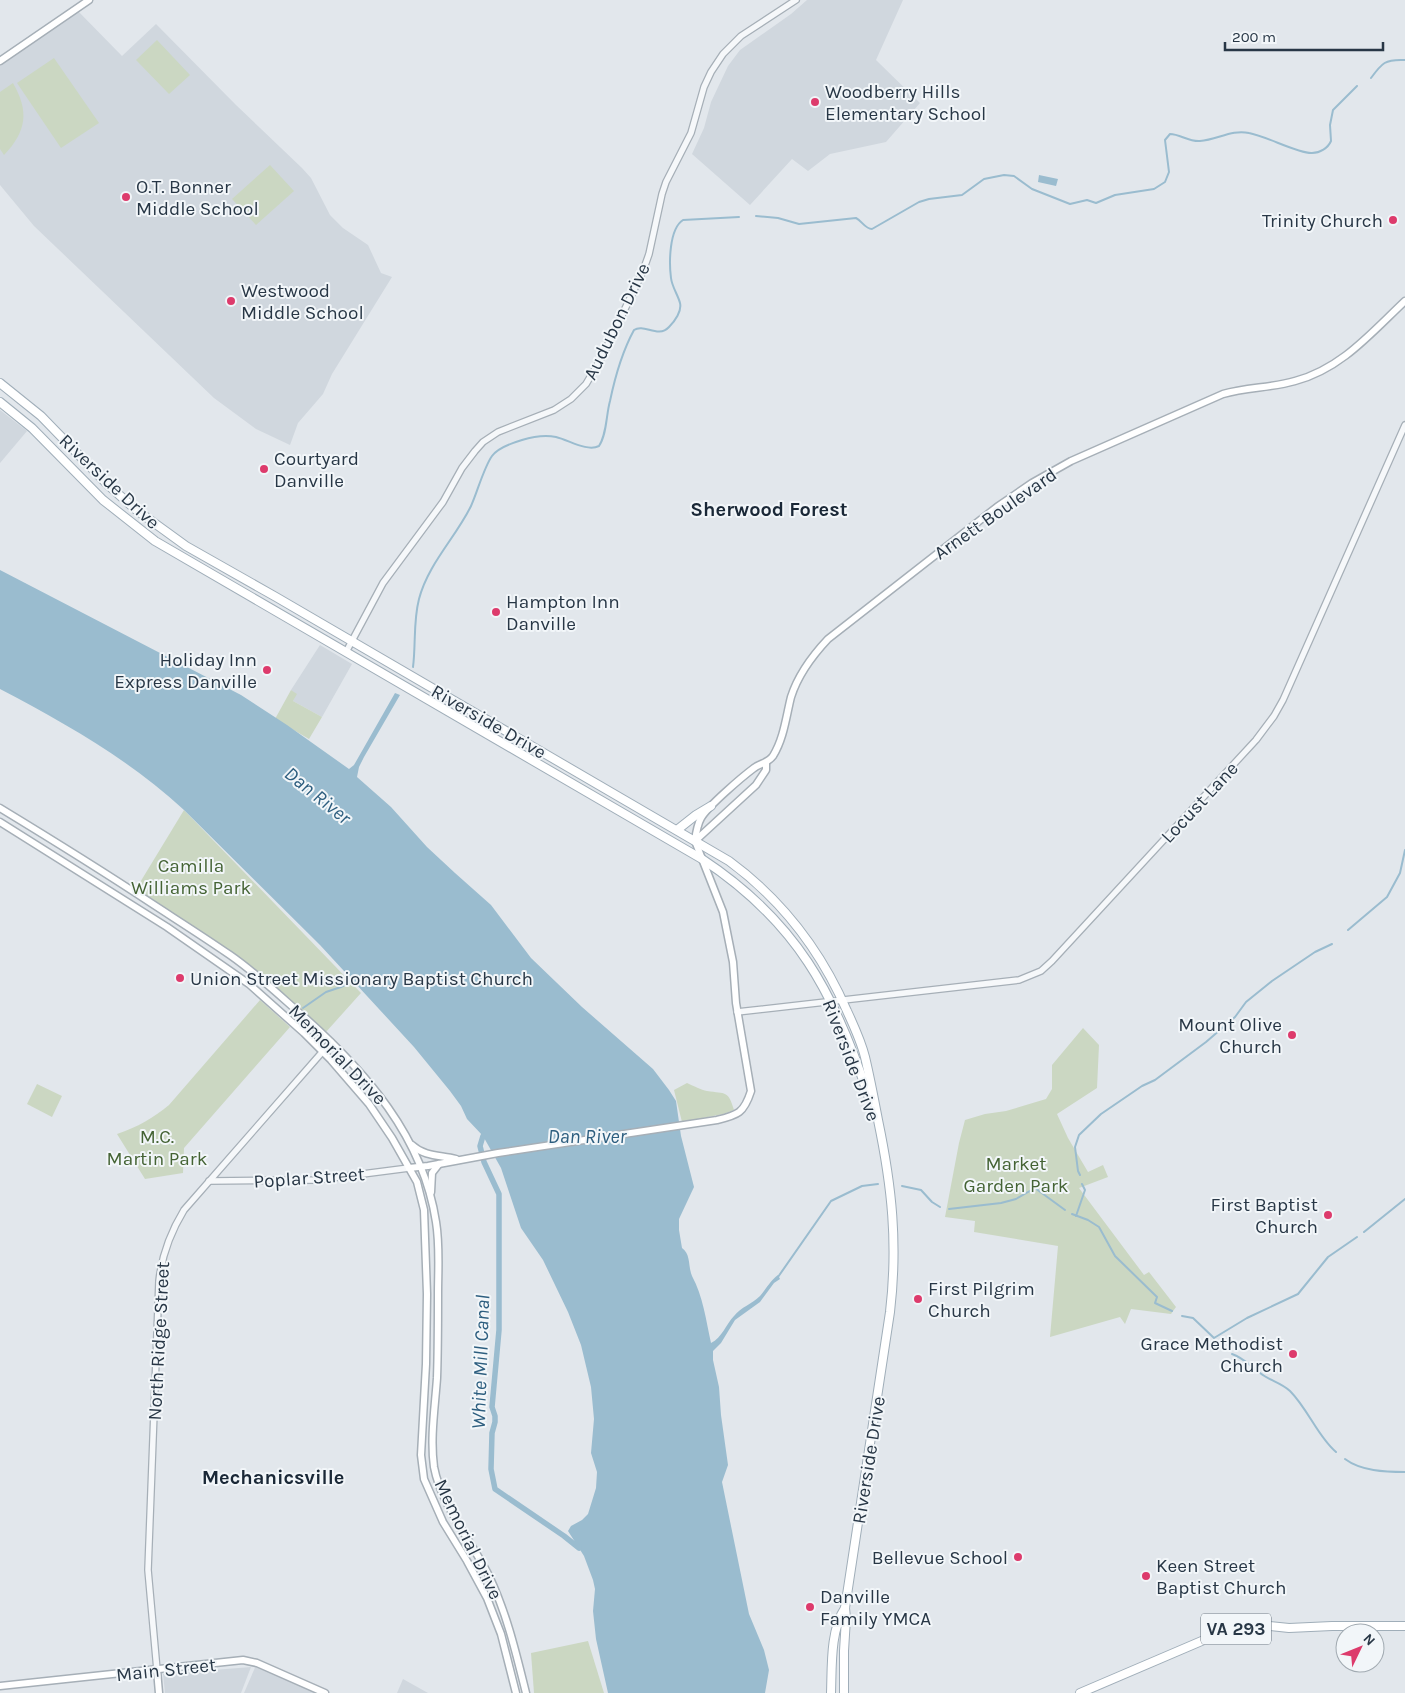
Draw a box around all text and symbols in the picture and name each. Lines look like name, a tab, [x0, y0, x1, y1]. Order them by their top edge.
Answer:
scale bar	[1225, 20, 1382, 52]
text: 200 m	[1232, 28, 1276, 46]
place label: Woodberry Hills Elementary School	[825, 81, 986, 125]
marker: Woodberry Hills Elementary School	[809, 96, 821, 108]
place label: O.T. Bonner Middle School	[136, 176, 259, 220]
marker: O.T. Bonner Middle School	[120, 191, 132, 203]
place label: Trinity Church	[1262, 210, 1383, 232]
marker: Trinity Church	[1387, 214, 1399, 226]
street label: Audubon Drive	[579, 259, 655, 383]
place label: Westwood Middle School	[241, 280, 364, 324]
marker: Westwood Middle School	[225, 295, 237, 307]
street label: Riverside Drive	[55, 430, 164, 534]
place label: Courtyard Danville	[274, 448, 359, 492]
marker: Courtyard Danville	[258, 463, 270, 475]
street label: Arnett Boulevard	[930, 463, 1061, 564]
district label: Sherwood Forest	[690, 498, 848, 521]
place label: Hampton Inn Danville	[506, 591, 620, 635]
marker: Hampton Inn Danville	[490, 606, 502, 618]
place label: Holiday Inn Express Danville	[114, 649, 257, 693]
marker: Holiday Inn Express Danville	[261, 664, 273, 676]
street label: Riverside Drive	[427, 680, 550, 764]
street label: Locust Lane	[1157, 758, 1243, 848]
water label: Dan River	[280, 762, 356, 830]
park label: Camilla Williams Park	[131, 855, 251, 899]
place label: Union Street Missionary Baptist Church	[190, 968, 533, 990]
marker: Union Street Missionary Baptist Church	[174, 972, 186, 984]
street label: Riverside Drive	[818, 996, 884, 1125]
street label: Memorial Drive	[284, 1000, 391, 1110]
place label: Mount Olive Church	[1178, 1014, 1282, 1058]
marker: Mount Olive Church	[1286, 1029, 1298, 1041]
water label: Dan River	[548, 1125, 627, 1148]
park label: M.C. Martin Park	[107, 1126, 208, 1170]
park label: Market Garden Park	[963, 1153, 1069, 1197]
street label: Poplar Street	[253, 1163, 365, 1193]
place label: First Baptist Church	[1211, 1194, 1318, 1238]
marker: First Baptist Church	[1322, 1209, 1334, 1221]
street label: North Ridge Street	[144, 1261, 174, 1421]
place label: First Pilgrim Church	[928, 1278, 1035, 1322]
marker: First Pilgrim Church	[912, 1293, 924, 1305]
water label: White Mill Canal	[467, 1294, 494, 1430]
place label: Grace Methodist Church	[1140, 1333, 1283, 1377]
marker: Grace Methodist Church	[1287, 1348, 1299, 1360]
street label: Riverside Drive	[848, 1395, 890, 1526]
district label: Mechanicsville	[202, 1466, 344, 1489]
street label: Memorial Drive	[429, 1476, 507, 1603]
place label: Bellevue School	[872, 1547, 1008, 1569]
marker: Bellevue School	[1012, 1551, 1024, 1563]
place label: Keen Street Baptist Church	[1156, 1555, 1287, 1599]
marker: Keen Street Baptist Church	[1140, 1570, 1152, 1582]
place label: Danville Family YMCA	[820, 1586, 931, 1630]
marker: Danville Family YMCA	[804, 1601, 816, 1613]
road number: VA 293	[1201, 1614, 1271, 1645]
north arrow	[1335, 1623, 1385, 1673]
text: N	[1359, 1630, 1379, 1649]
street label: Main Street	[115, 1654, 217, 1686]

